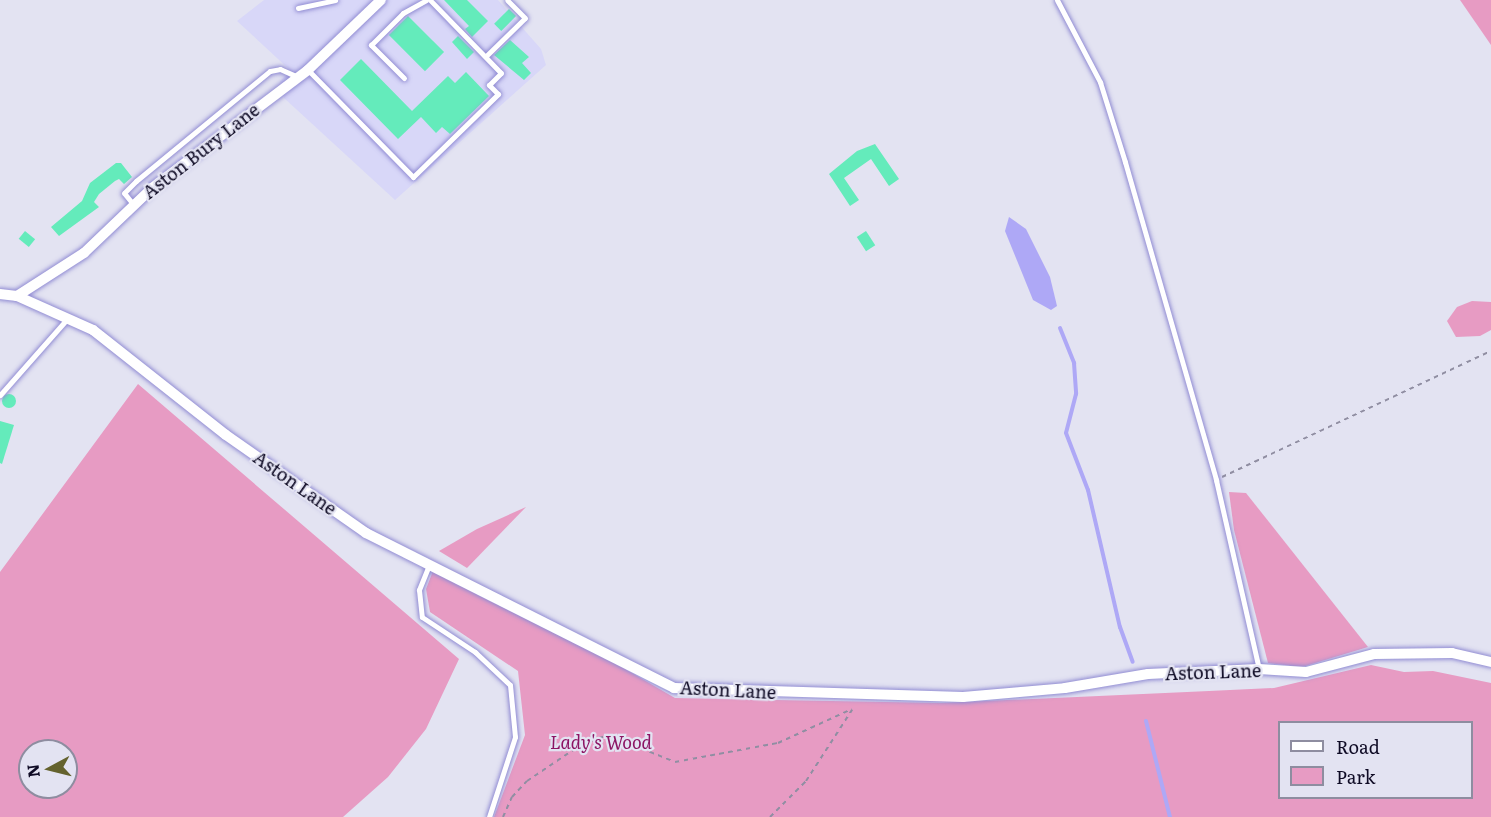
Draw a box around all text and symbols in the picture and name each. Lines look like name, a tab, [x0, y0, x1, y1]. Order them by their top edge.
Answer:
street label: Aston Bury Lane	[138, 99, 264, 203]
street label: Aston Lane	[249, 447, 341, 519]
street label: Aston Lane	[1164, 660, 1262, 684]
street label: Aston Lane	[679, 677, 777, 703]
legend	[1278, 721, 1473, 799]
park label: Lady's Wood	[550, 731, 652, 753]
text: Road	[1336, 733, 1380, 760]
north arrow	[18, 739, 78, 799]
text: N	[19, 763, 45, 779]
text: Park	[1336, 763, 1375, 790]

